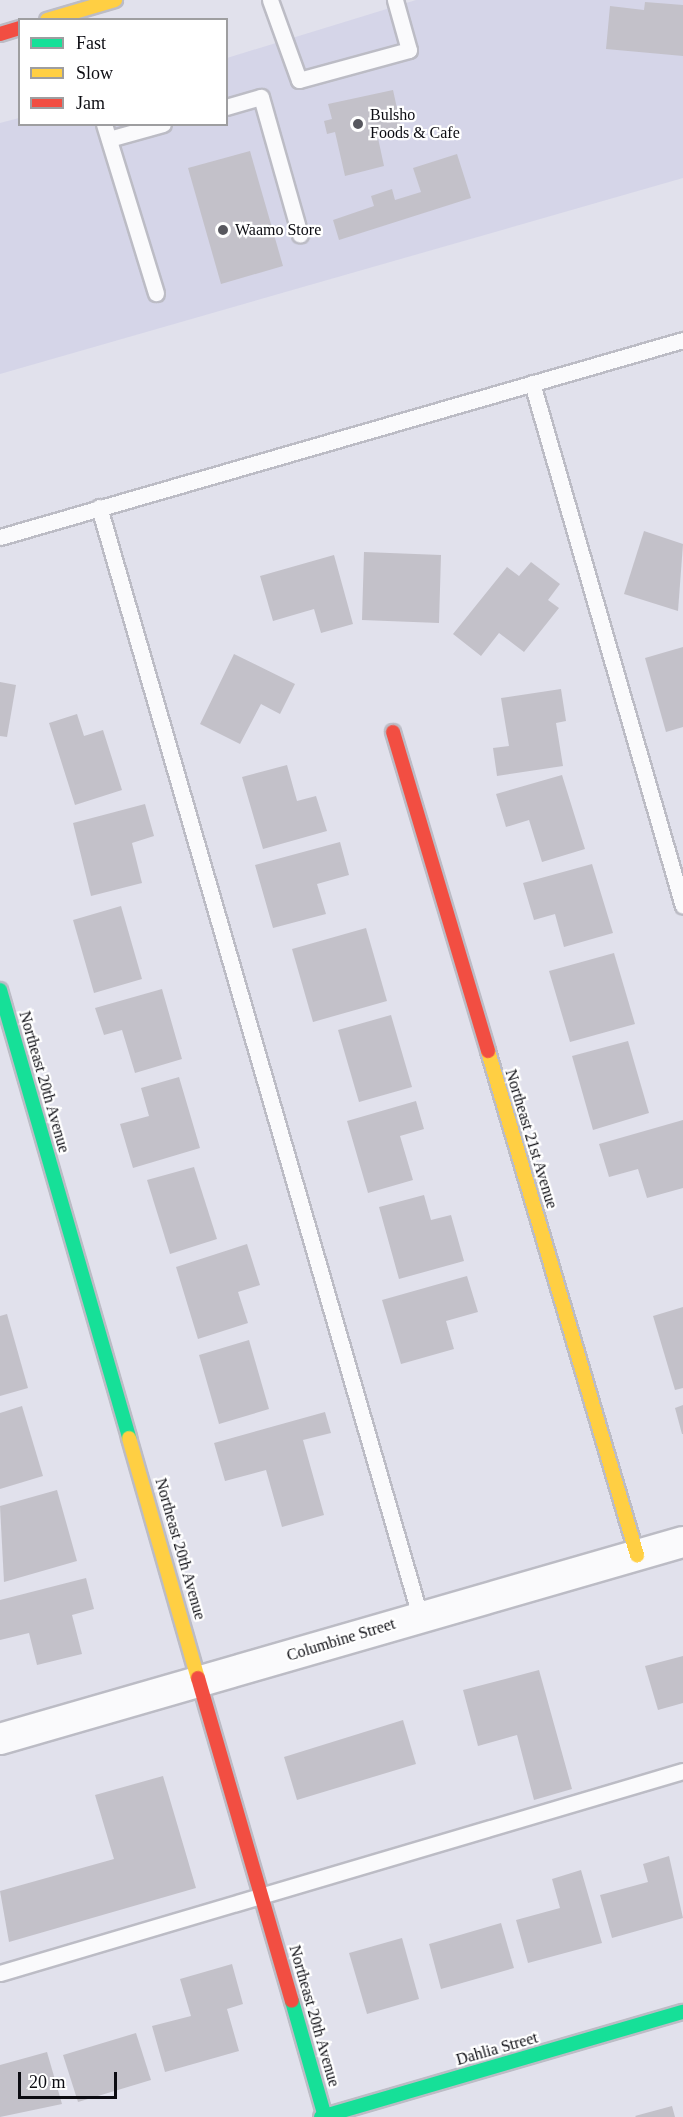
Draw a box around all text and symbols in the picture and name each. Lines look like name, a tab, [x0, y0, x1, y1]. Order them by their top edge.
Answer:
legend	[18, 18, 228, 126]
text: Fast	[76, 33, 106, 53]
text: Slow	[76, 63, 113, 83]
text: Jam	[76, 93, 105, 113]
place label: Bulsho Foods & Cafe	[370, 105, 460, 143]
marker: Bulsho Foods & Cafe	[351, 117, 365, 131]
place label: Waamo Store	[235, 220, 321, 240]
marker: Waamo Store	[216, 223, 230, 237]
street label: Northeast 20th Avenue	[14, 1009, 74, 1155]
street label: Northeast 21st Avenue	[501, 1067, 561, 1211]
street label: Northeast 20th Avenue	[150, 1476, 210, 1622]
street label: Columbine Street	[284, 1614, 398, 1666]
street label: Northeast 20th Avenue	[284, 1943, 344, 2089]
street label: Dahlia Street	[454, 2028, 540, 2070]
scale bar	[21, 2060, 120, 2098]
text: 20 m	[29, 2072, 66, 2092]

